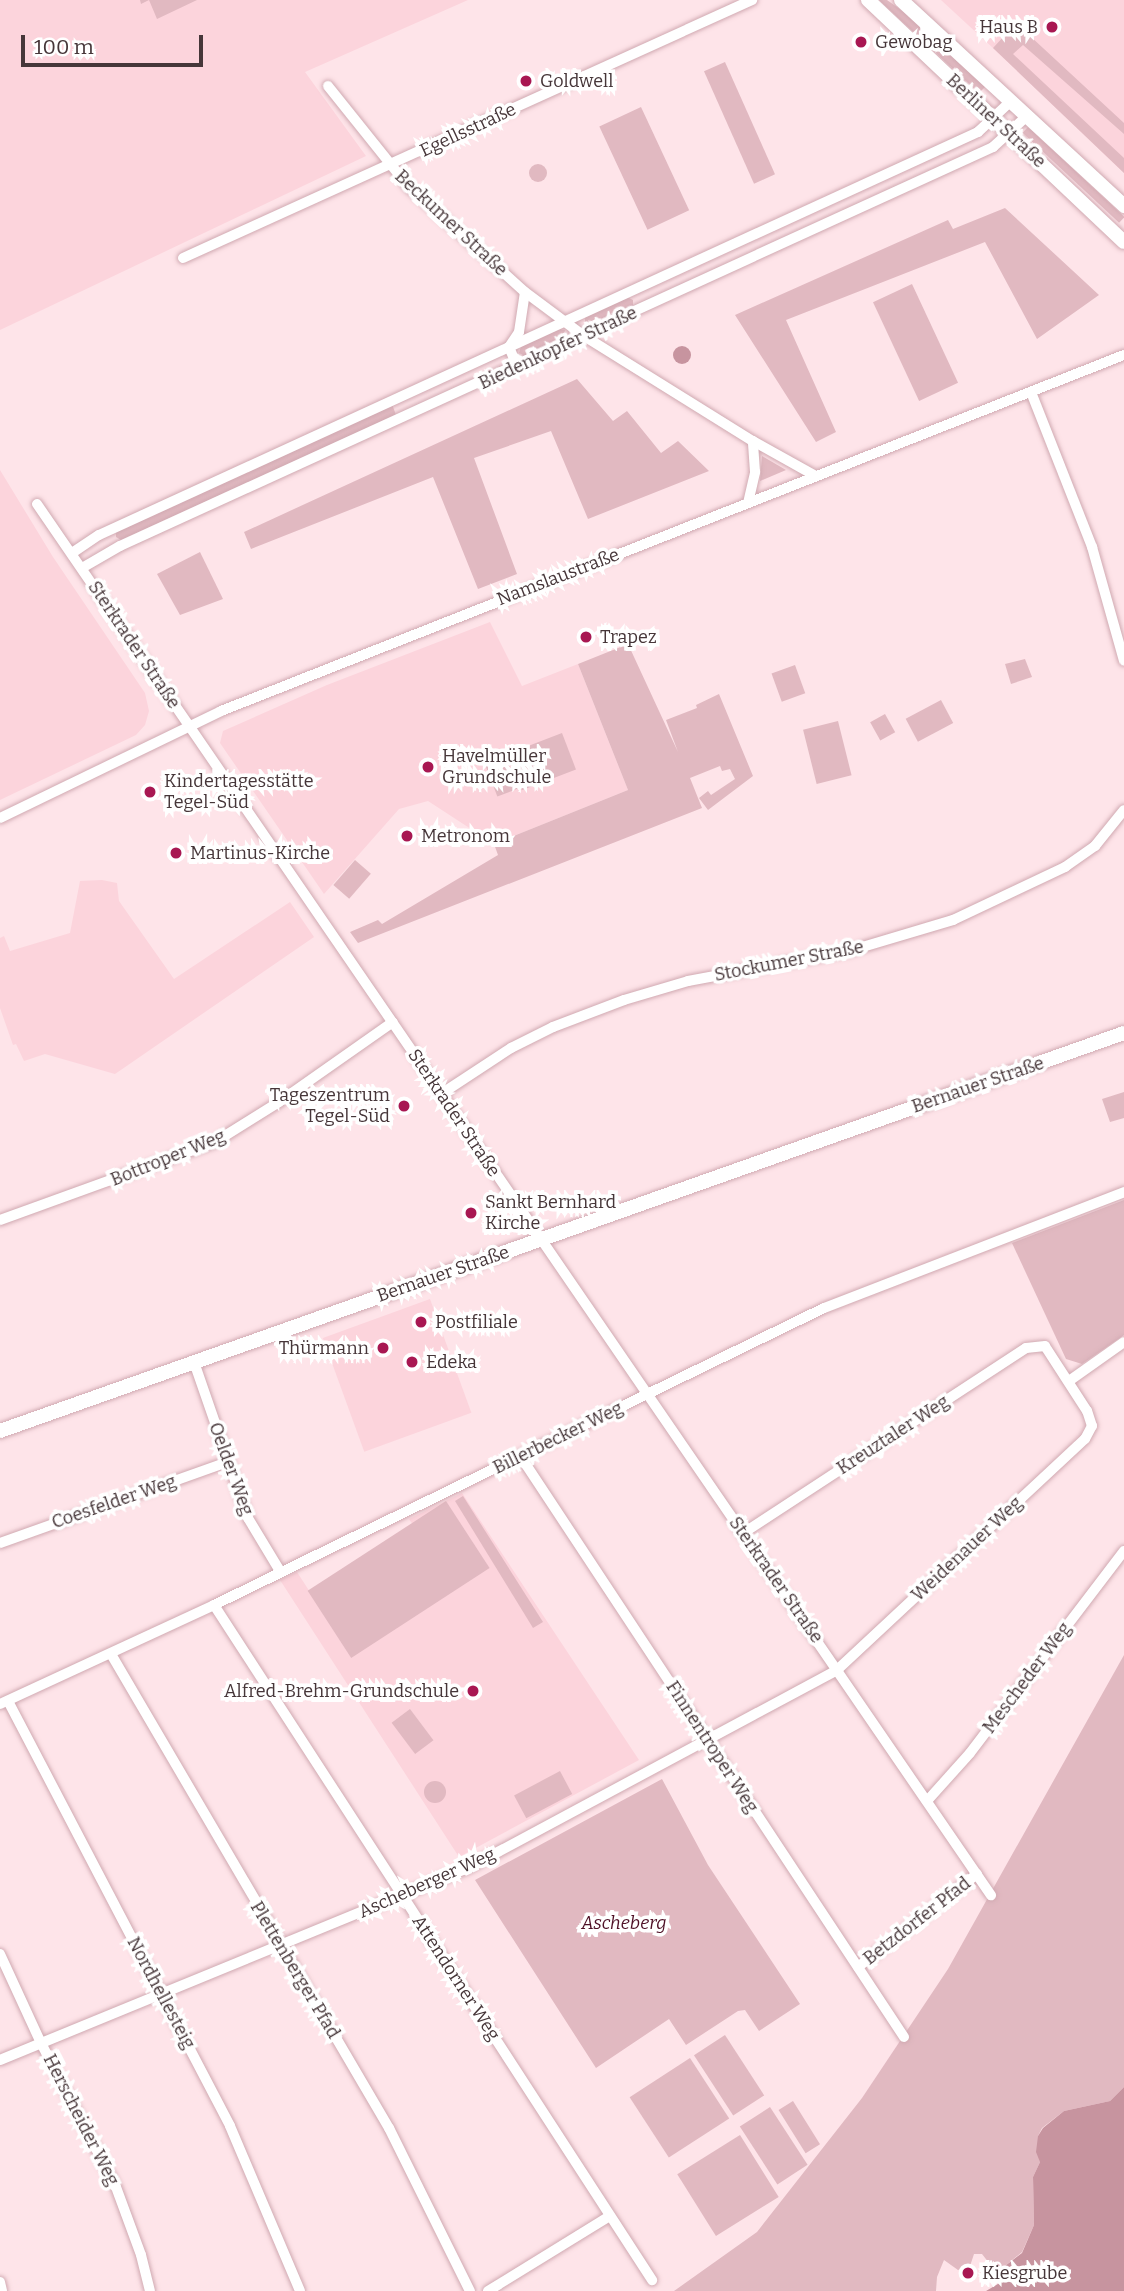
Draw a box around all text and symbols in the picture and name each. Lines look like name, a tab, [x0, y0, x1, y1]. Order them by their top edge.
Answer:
place label: Haus B	[979, 16, 1038, 38]
marker: Haus B	[1044, 19, 1060, 35]
scale bar	[24, 21, 206, 65]
place label: Gewobag	[875, 31, 952, 53]
text: 100 m	[34, 34, 94, 60]
marker: Gewobag	[853, 34, 869, 50]
street label: Berliner Straße	[942, 69, 1050, 173]
place label: Goldwell	[540, 70, 613, 92]
marker: Goldwell	[518, 73, 534, 89]
street label: Egellsstraße	[417, 98, 519, 162]
street label: Beckumer Straße	[390, 165, 512, 281]
street label: Biedenkopfer Straße	[475, 302, 641, 394]
street label: Namslaustraße	[494, 544, 622, 610]
street label: Sterkrader Straße	[83, 577, 185, 713]
place label: Trapez	[600, 626, 657, 648]
marker: Trapez	[578, 629, 594, 645]
place label: Havelmüller Grundschule	[442, 746, 551, 788]
marker: Havelmüller Grundschule	[420, 759, 436, 775]
place label: Kindertagesstätte Tegel-Süd	[164, 771, 314, 814]
marker: Kindertagesstätte Tegel-Süd	[142, 784, 158, 800]
place label: Metronom	[421, 825, 510, 847]
marker: Metronom	[399, 828, 415, 844]
place label: Martinus-Kirche	[190, 842, 330, 864]
marker: Martinus-Kirche	[168, 845, 184, 861]
street label: Stockumer Straße	[713, 936, 865, 986]
street label: Sterkrader Straße	[403, 1045, 505, 1181]
street label: Bernauer Straße	[909, 1052, 1047, 1118]
place label: Tageszentrum Tegel-Süd	[270, 1085, 390, 1128]
marker: Tageszentrum Tegel-Süd	[396, 1098, 412, 1114]
street label: Bottroper Weg	[107, 1125, 229, 1191]
place label: Sankt Bernhard Kirche	[485, 1192, 616, 1234]
marker: Sankt Bernhard Kirche	[463, 1205, 479, 1221]
street label: Bernauer Straße	[374, 1241, 512, 1307]
place label: Postfiliale	[435, 1311, 518, 1333]
marker: Postfiliale	[413, 1314, 429, 1330]
place label: Thürmann	[279, 1337, 369, 1359]
marker: Thürmann	[375, 1340, 391, 1356]
place label: Edeka	[426, 1351, 477, 1373]
marker: Edeka	[404, 1354, 420, 1370]
street label: Kreuztaler Weg	[833, 1391, 953, 1479]
street label: Billerbecker Weg	[490, 1397, 626, 1479]
street label: Oelder Weg	[204, 1420, 258, 1518]
street label: Coesfelder Weg	[49, 1471, 179, 1533]
street label: Weidenauer Weg	[907, 1492, 1027, 1606]
street label: Sterkrader Straße	[724, 1513, 828, 1647]
street label: Mescheder Weg	[978, 1618, 1076, 1738]
street label: Finnentroper Weg	[661, 1677, 763, 1817]
place label: Alfred-Brehm-Grundschule	[224, 1680, 459, 1702]
marker: Alfred-Brehm-Grundschule	[465, 1683, 481, 1699]
street label: Ascheberger Weg	[355, 1843, 499, 1923]
street label: Betzdorfer Pfad	[859, 1873, 975, 1969]
street label: Plettenberger Pfad	[246, 1898, 344, 2042]
street label: Attendorner Weg	[408, 1911, 504, 2045]
park label: Ascheberg	[581, 1912, 667, 1934]
street label: Nordhellesteig	[122, 1933, 200, 2053]
street label: Herscheider Weg	[39, 2051, 123, 2189]
place label: Kiesgrube	[982, 2262, 1067, 2284]
marker: Kiesgrube	[960, 2265, 976, 2281]

